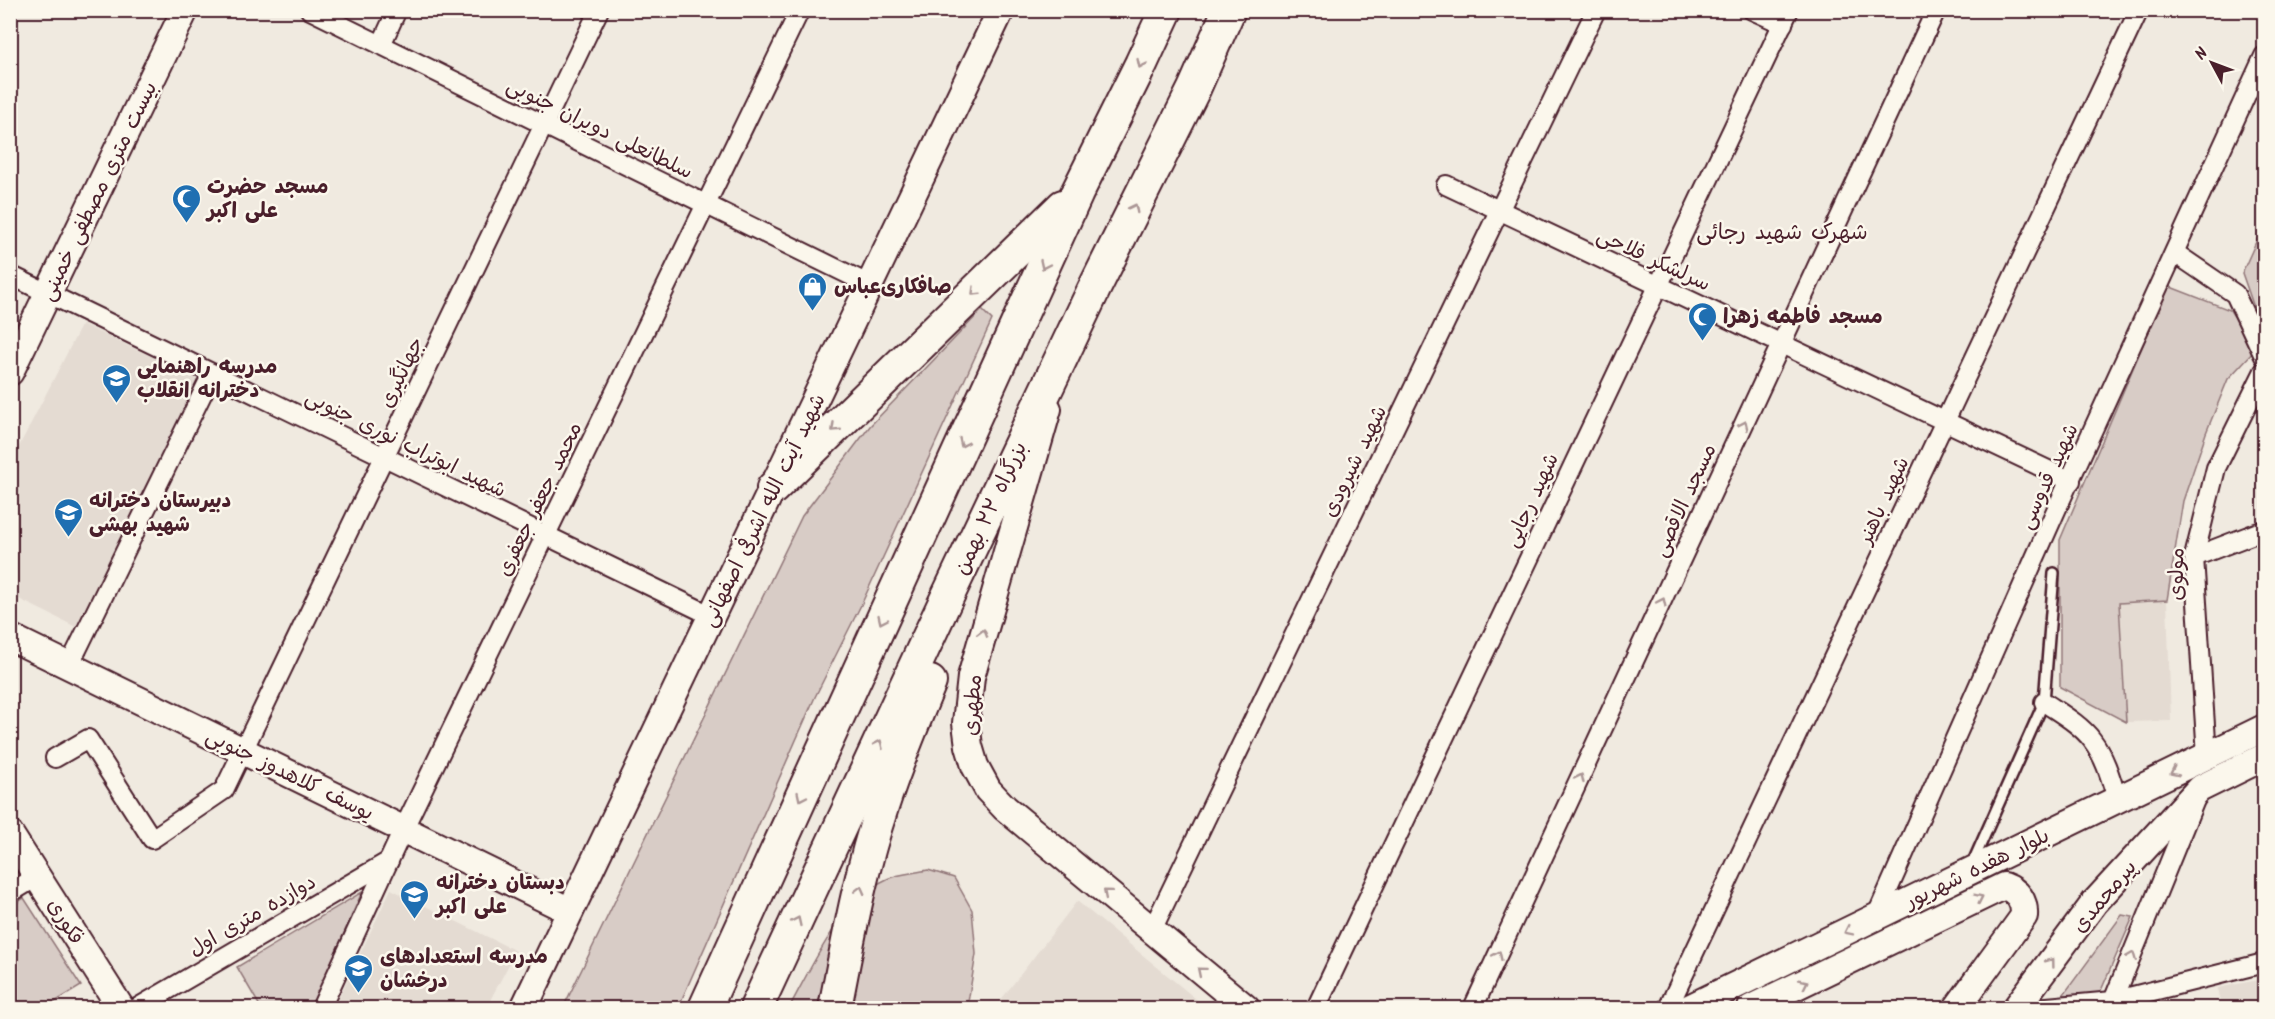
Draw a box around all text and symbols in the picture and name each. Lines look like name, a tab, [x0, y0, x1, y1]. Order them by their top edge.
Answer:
north arrow	[2182, 33, 2242, 93]
text: N	[2189, 42, 2215, 66]
one-way arrow	[1137, 57, 1149, 68]
street label: سلطانعلی دویران جنوبی	[500, 70, 698, 189]
street label: بیست متری مصطفی خمینی	[32, 76, 167, 307]
place label: مسجد حضرت علی اکبر	[205, 171, 328, 228]
mosque icon: مسجد حضرت علی اکبر	[170, 182, 202, 224]
one-way arrow	[1127, 204, 1139, 215]
district label: شهرک شهید رجائی	[1696, 216, 1868, 251]
street label: سرلشکر فلاحی	[1591, 220, 1716, 301]
one-way arrow	[1039, 259, 1051, 270]
shop icon: صافکاری‌عباس	[797, 270, 829, 312]
place label: صافکاری‌عباس	[834, 271, 952, 304]
one-way arrow	[971, 285, 981, 296]
mosque icon: مسجد فاطمه زهرا	[1686, 300, 1718, 342]
place label: مسجد فاطمه زهرا	[1723, 301, 1883, 334]
street label: جهانگیری	[371, 331, 434, 414]
place label: مدرسه راهنمایی دخترانه انقلاب	[137, 351, 277, 408]
school or university icon: مدرسه راهنمایی دخترانه انقلاب	[100, 362, 132, 404]
street label: شهید ابوتراب نوری جنوبی	[299, 381, 511, 507]
street label: شهید آیت الله اشرفی اصفهانی	[693, 388, 835, 633]
street label: شهید شیرودی	[1314, 400, 1397, 523]
street label: محمد جعفر جعفری	[489, 417, 592, 582]
street label: شهید قدوسی	[2010, 418, 2088, 535]
one-way arrow	[1736, 420, 1748, 431]
one-way arrow	[831, 421, 841, 432]
street label: بزرگراه ۲۲ بهمن	[946, 436, 1037, 581]
one-way arrow	[958, 436, 970, 447]
street label: مسجد الاقصی	[1645, 438, 1726, 563]
street label: شهید رجایی	[1496, 448, 1569, 553]
street label: شهید باهنر	[1849, 451, 1919, 552]
place label: دبیرستان دخترانه شهید بهشی	[89, 485, 231, 542]
school or university icon: دبیرستان دخترانه شهید بهشی	[52, 496, 84, 538]
street label: مولوی	[2161, 547, 2194, 601]
one-way arrow	[1654, 597, 1666, 608]
one-way arrow	[877, 614, 889, 625]
one-way arrow	[976, 628, 988, 639]
street label: مطهری	[955, 673, 992, 737]
street label: یوسف کلاهدوز جنوبی	[200, 720, 379, 830]
one-way arrow	[871, 740, 883, 751]
one-way arrow	[2170, 764, 2181, 776]
one-way arrow	[1572, 774, 1584, 785]
one-way arrow	[796, 791, 808, 802]
street label: بلوار هفده شهریور	[1898, 820, 2056, 920]
street label: پیرمحمدی	[2064, 853, 2146, 941]
street label: دوازده متری اول	[183, 866, 323, 966]
place label: دبستان دخترانه علی اکبر	[434, 867, 565, 924]
school or university icon: دبستان دخترانه علی اکبر	[399, 878, 431, 920]
one-way arrow	[853, 885, 865, 896]
one-way arrow	[1103, 889, 1114, 900]
street label: فکوری	[38, 892, 92, 952]
one-way arrow	[1973, 894, 1984, 906]
one-way arrow	[790, 917, 802, 928]
one-way arrow	[1843, 923, 1854, 935]
place label: مدرسه استعدادهای درخشان	[380, 941, 548, 998]
one-way arrow	[1490, 951, 1502, 962]
one-way arrow	[2125, 951, 2137, 962]
school or university icon: مدرسه استعدادهای درخشان	[343, 952, 375, 994]
one-way arrow	[2043, 957, 2054, 968]
one-way arrow	[1197, 967, 1208, 978]
one-way arrow	[1797, 979, 1808, 990]

